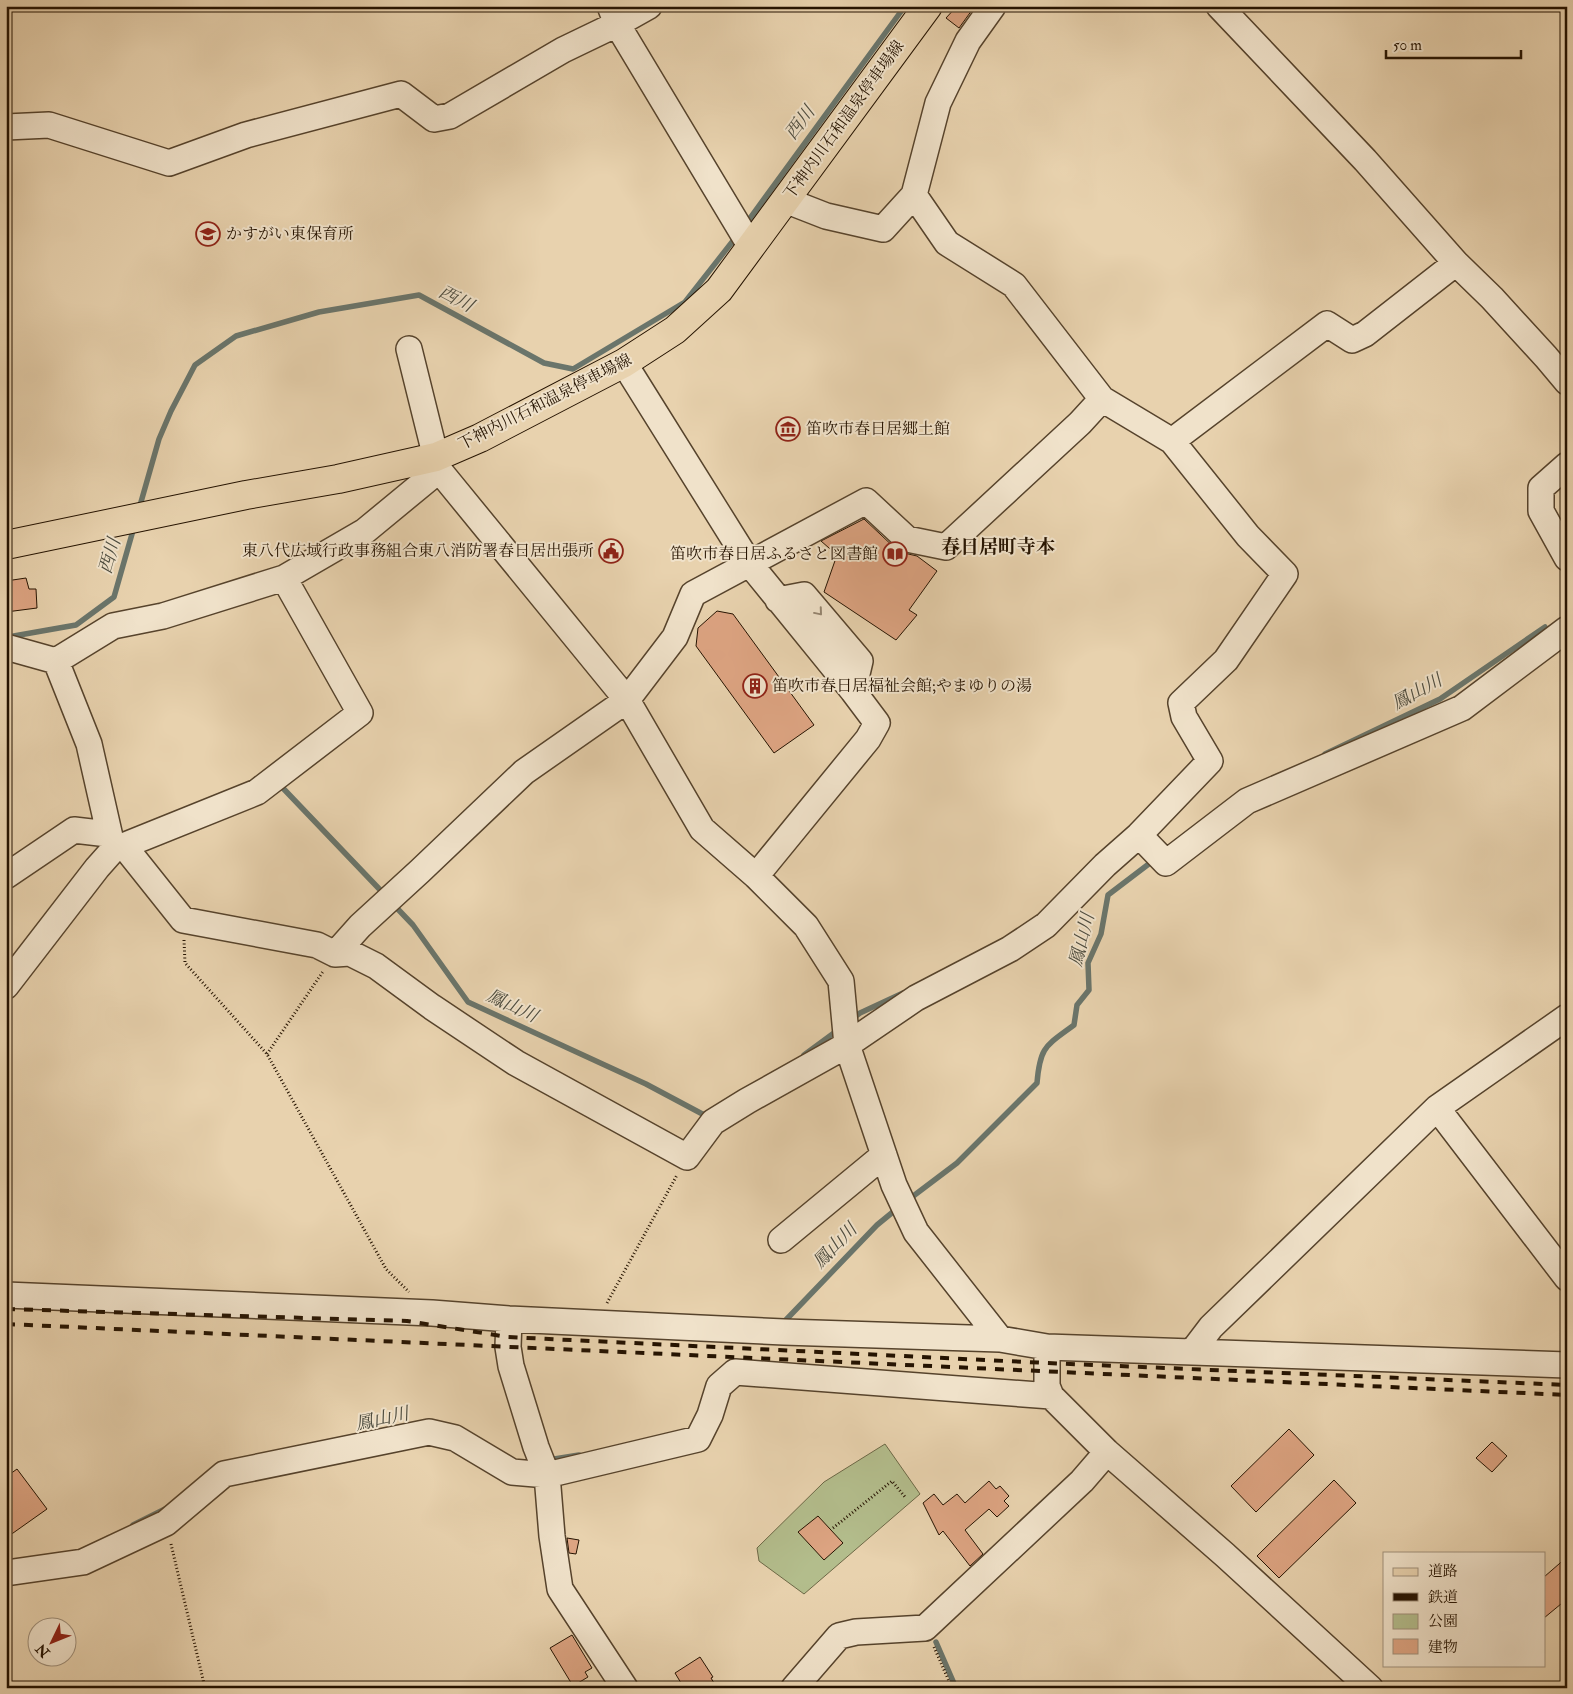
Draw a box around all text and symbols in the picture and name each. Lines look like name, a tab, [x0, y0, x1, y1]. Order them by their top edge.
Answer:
scale bar	[1386, 28, 1520, 60]
street label: 下神内川石和温泉停車場線	[779, 36, 909, 204]
text: 50 m	[1393, 36, 1422, 55]
water label: 西川	[780, 100, 821, 144]
school or university icon: かすがい東保育所	[195, 221, 221, 247]
place label: かすがい東保育所	[226, 224, 354, 244]
water label: 西川	[435, 280, 479, 319]
street label: 下神内川石和温泉停車場線	[455, 350, 635, 454]
museum icon: 笛吹市春日居郷土館	[775, 416, 801, 442]
place label: 笛吹市春日居郷土館	[806, 419, 950, 439]
water label: 西川	[94, 534, 127, 576]
district label: 春日居町寺本	[941, 535, 1055, 559]
public building icon: 東八代広域行政事務組合東八消防署春日居出張所	[598, 538, 624, 564]
place label: 東八代広域行政事務組合東八消防署春日居出張所	[242, 541, 594, 561]
library icon: 笛吹市春日居ふるさと図書館	[882, 541, 908, 567]
place label: 笛吹市春日居ふるさと図書館	[670, 544, 878, 564]
one-way arrow	[813, 607, 822, 616]
water label: 鳳山川	[1388, 668, 1448, 715]
building icon: 笛吹市春日居福祉会館;やまゆりの湯	[742, 673, 768, 699]
place label: 笛吹市春日居福祉会館;やまゆりの湯	[772, 676, 1032, 696]
water label: 鳳山川	[1064, 909, 1100, 969]
water label: 鳳山川	[483, 984, 543, 1029]
water label: 鳳山川	[808, 1217, 863, 1273]
water label: 鳳山川	[353, 1402, 413, 1436]
legend	[1383, 1552, 1546, 1666]
text: 道路	[1428, 1562, 1458, 1581]
text: 鉄道	[1428, 1588, 1458, 1607]
text: 公園	[1428, 1612, 1458, 1631]
north arrow	[28, 1616, 78, 1666]
text: 建物	[1428, 1638, 1458, 1657]
text: N	[32, 1640, 54, 1662]

